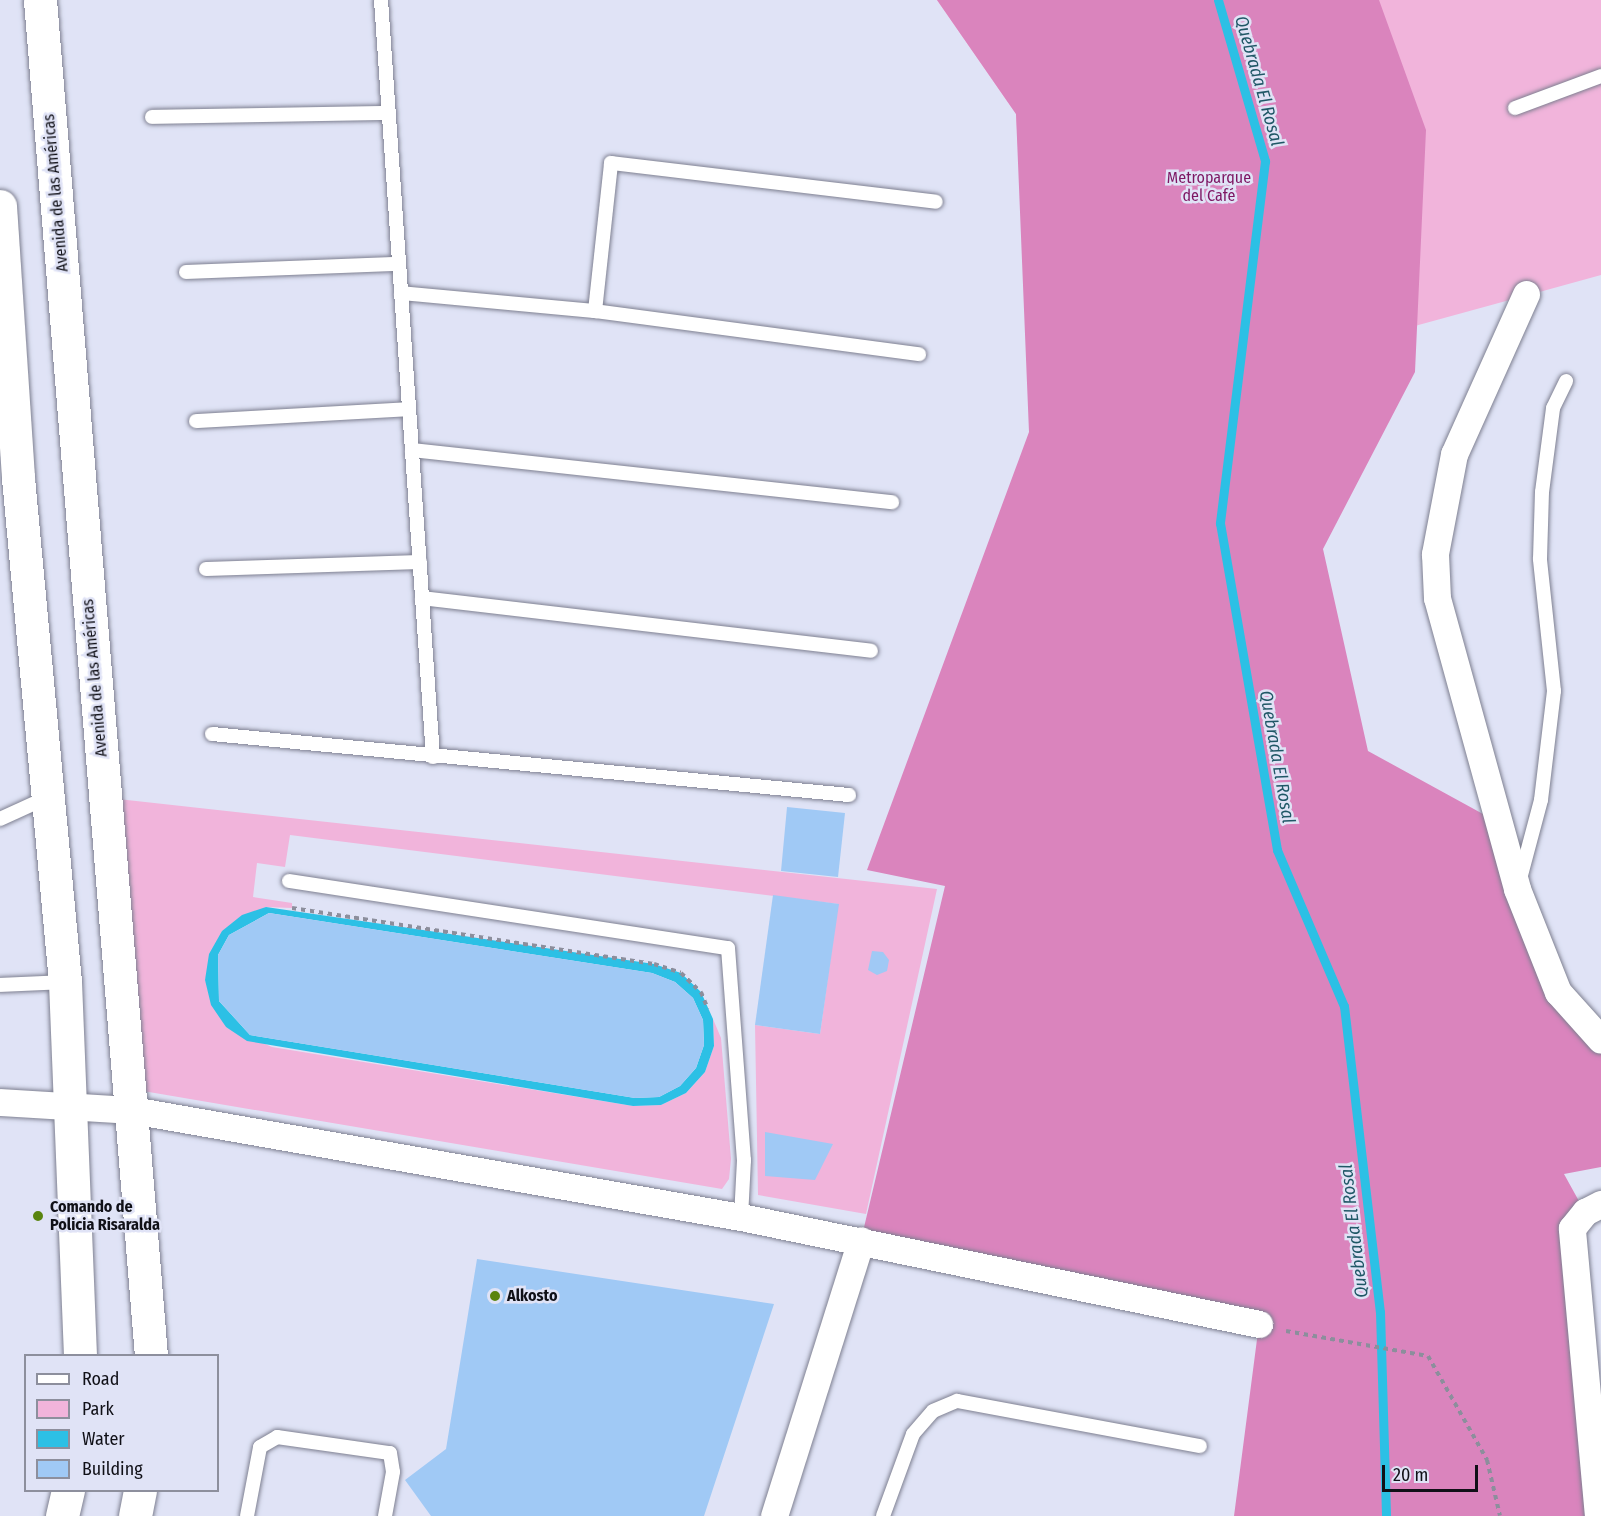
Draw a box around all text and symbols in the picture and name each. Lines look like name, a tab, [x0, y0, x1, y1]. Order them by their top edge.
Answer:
water label: Quebrada El Rosal	[1230, 13, 1288, 149]
street label: Avenida de las Américas	[40, 113, 72, 273]
park label: Metroparque del Café	[1167, 168, 1251, 206]
street label: Avenida de las Américas	[79, 598, 111, 758]
water label: Quebrada El Rosal	[1255, 689, 1299, 825]
water label: Quebrada El Rosal	[1335, 1163, 1373, 1299]
place label: Comando de Policia Risaralda	[50, 1197, 160, 1235]
marker: Comando de Policia Risaralda	[31, 1209, 45, 1223]
place label: Alkosto	[507, 1286, 557, 1306]
marker: Alkosto	[488, 1289, 502, 1303]
legend	[24, 1354, 219, 1492]
text: Road	[82, 1368, 119, 1390]
text: Park	[82, 1398, 114, 1420]
text: Water	[82, 1428, 125, 1450]
scale bar	[1385, 1453, 1481, 1491]
text: Building	[82, 1458, 143, 1480]
text: 20 m	[1393, 1464, 1428, 1486]

